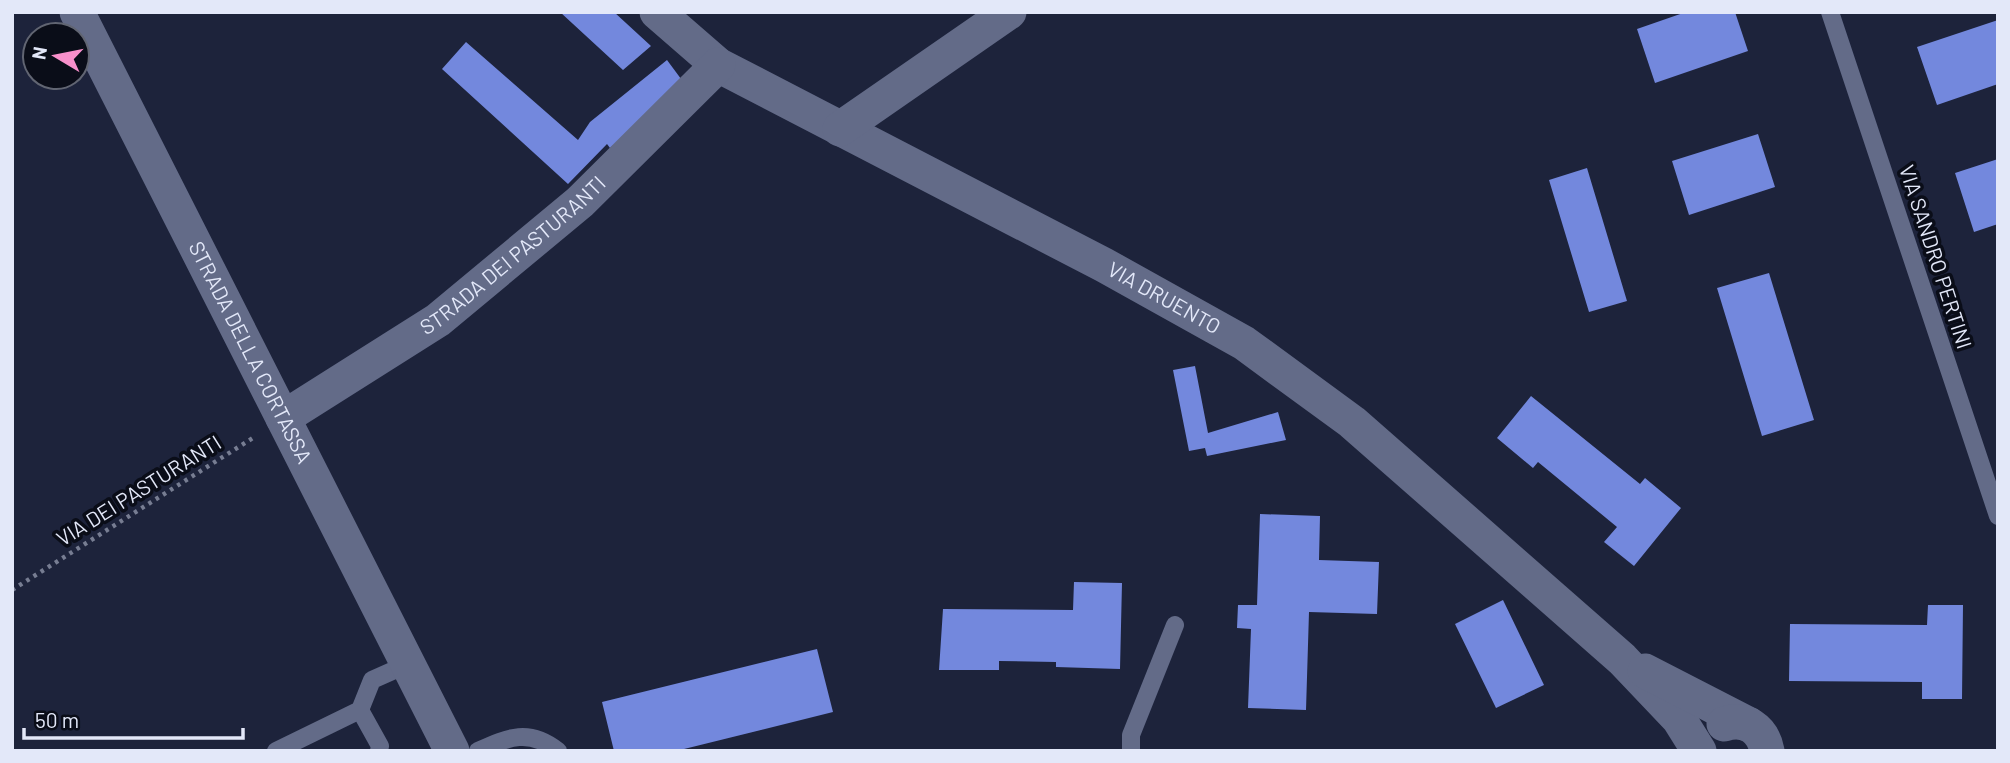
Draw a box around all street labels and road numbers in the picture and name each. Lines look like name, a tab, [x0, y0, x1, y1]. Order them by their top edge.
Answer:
street label: VIA SANDRO PERTINI	[1895, 161, 1978, 352]
street label: STRADA DEI PASTURANTI	[415, 170, 610, 339]
street label: STRADA DELLA CORTASSA	[184, 237, 318, 467]
street label: VIA DRUENTO	[1104, 256, 1225, 338]
street label: VIA DEI PASTURANTI	[51, 429, 225, 551]

